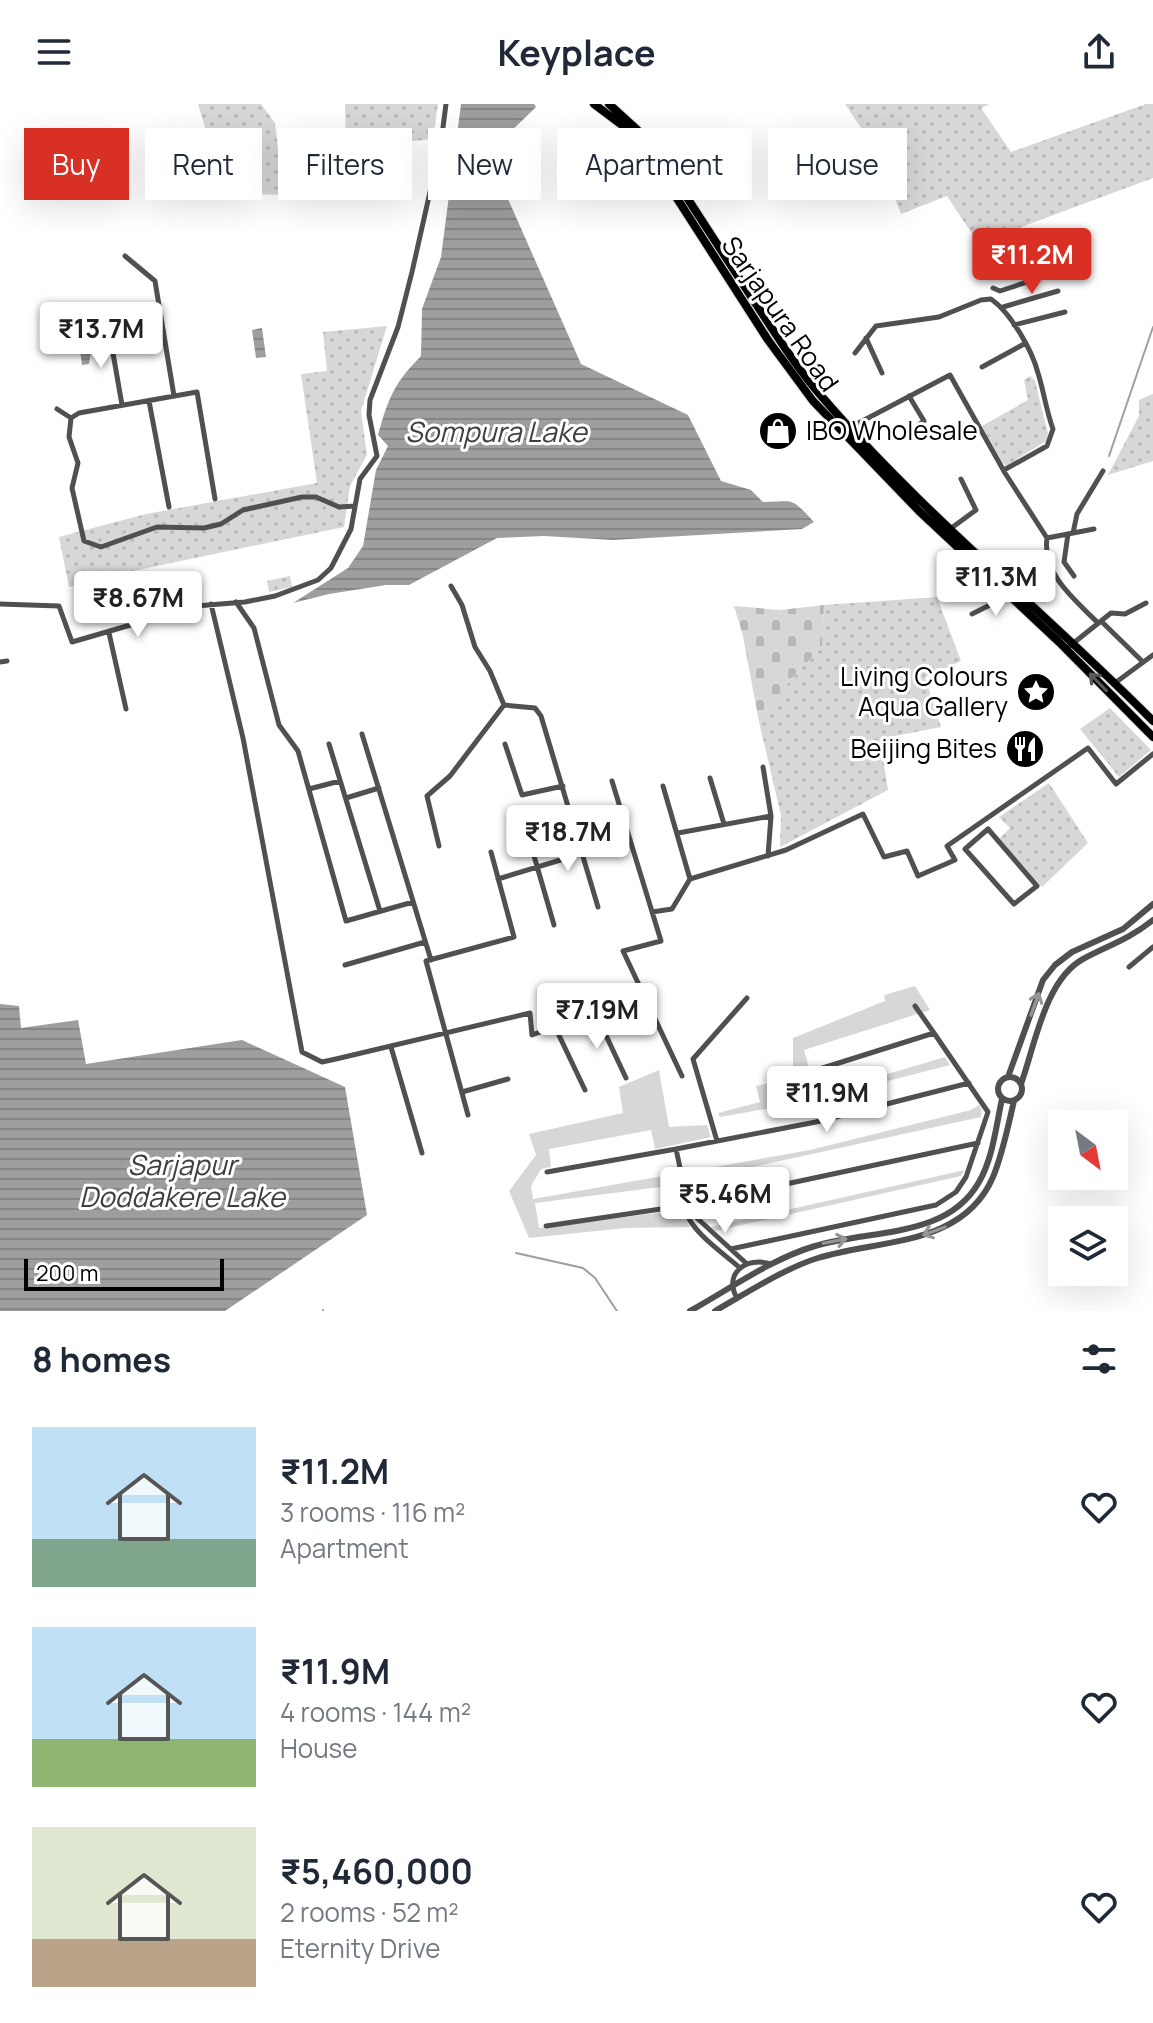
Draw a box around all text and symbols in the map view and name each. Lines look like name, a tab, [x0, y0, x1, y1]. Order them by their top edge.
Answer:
text: Keyplace	[497, 28, 656, 77]
icon: menu	[32, 30, 76, 74]
icon: share	[1077, 30, 1121, 74]
chip: Buy	[24, 128, 129, 200]
chip: Rent	[145, 128, 262, 200]
chip: Filters	[278, 128, 412, 200]
chip: New	[428, 128, 541, 200]
chip: Apartment	[557, 128, 752, 200]
chip: House	[768, 128, 907, 200]
pin: ₹11.2M	[967, 228, 1097, 296]
street label: Sarjapura Road	[714, 229, 848, 398]
text: ₹11.2M	[990, 236, 1074, 272]
pin: ₹13.7M	[36, 302, 166, 370]
text: ₹13.7M	[58, 310, 144, 346]
shop icon: IBO Wholesale	[757, 410, 799, 452]
water label: Sompura Lake	[405, 412, 588, 450]
place label: IBO Wholesale	[806, 412, 978, 448]
pin: ₹11.3M	[931, 550, 1061, 618]
text: ₹11.3M	[954, 558, 1038, 594]
pin: ₹8.67M	[73, 571, 203, 639]
text: ₹8.67M	[92, 579, 184, 615]
place label: Living Colours Aqua Gallery	[840, 658, 1008, 724]
place icon: Living Colours Aqua Gallery	[1015, 671, 1057, 713]
one-way arrow	[1089, 673, 1108, 692]
restaurant icon: Beijing Bites	[1004, 728, 1046, 770]
place label: Beijing Bites	[850, 730, 997, 766]
pin: ₹18.7M	[503, 805, 633, 873]
text: ₹18.7M	[524, 813, 612, 849]
pin: ₹7.19M	[532, 983, 662, 1051]
text: ₹7.19M	[555, 991, 639, 1027]
one-way arrow	[1028, 992, 1043, 1017]
pin: ₹11.9M	[762, 1066, 892, 1134]
text: ₹11.9M	[785, 1074, 869, 1110]
north arrow	[1048, 1110, 1128, 1190]
map controls	[1048, 1110, 1128, 1286]
water label: Sarjapur Doddakere Lake	[79, 1145, 286, 1215]
pin: ₹5.46M	[660, 1167, 790, 1235]
text: ₹5.46M	[678, 1175, 772, 1211]
button: layers	[1048, 1206, 1128, 1286]
one-way arrow	[922, 1225, 947, 1239]
one-way arrow	[822, 1233, 848, 1248]
scale bar	[24, 1255, 224, 1291]
text: 200 m	[36, 1258, 98, 1288]
text: 8 homes	[32, 1336, 171, 1382]
icon: filters	[1077, 1337, 1121, 1381]
text: ₹11.2M	[280, 1448, 389, 1494]
icon: home	[96, 1459, 192, 1555]
icon: heart	[1077, 1485, 1121, 1529]
text: 3 rooms · 116 m²	[280, 1494, 466, 1530]
text: Apartment	[280, 1530, 409, 1566]
text: ₹11.9M	[280, 1648, 390, 1694]
icon: home	[96, 1659, 192, 1755]
icon: heart	[1077, 1685, 1121, 1729]
text: 4 rooms · 144 m²	[280, 1694, 471, 1730]
text: House	[280, 1730, 357, 1766]
text: ₹5,460,000	[280, 1848, 473, 1894]
icon: home	[96, 1859, 192, 1955]
icon: heart	[1077, 1885, 1121, 1929]
text: 2 rooms · 52 m²	[280, 1894, 459, 1930]
text: Eternity Drive	[280, 1930, 441, 1966]

